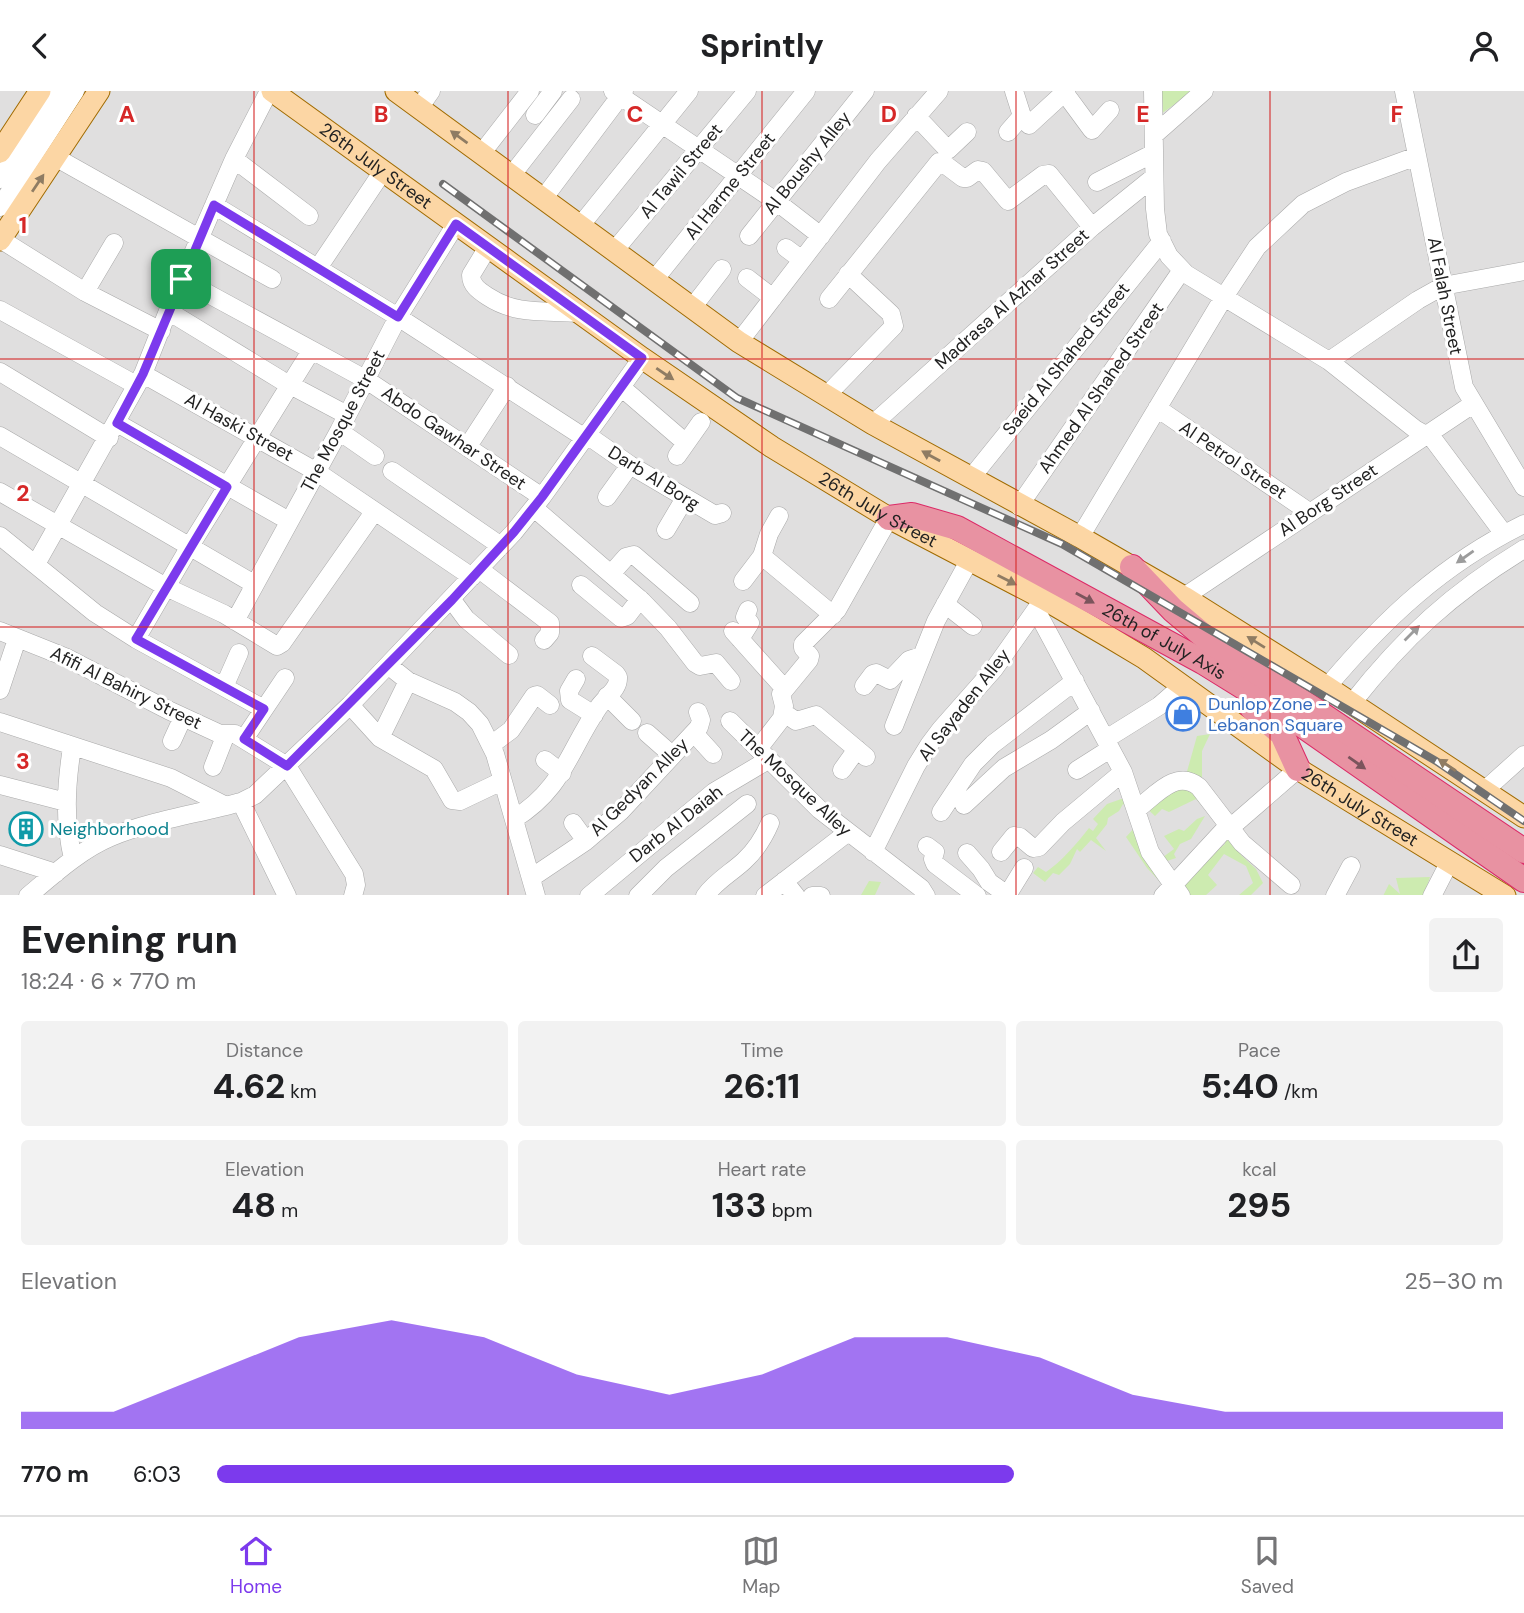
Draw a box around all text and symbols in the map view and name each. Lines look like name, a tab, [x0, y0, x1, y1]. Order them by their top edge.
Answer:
text: Sprintly	[700, 25, 824, 67]
icon: back	[21, 27, 59, 65]
icon: person	[1465, 27, 1503, 65]
text: A	[119, 99, 135, 129]
text: B	[374, 99, 388, 129]
text: C	[627, 99, 643, 129]
text: D	[881, 99, 897, 129]
text: E	[1136, 99, 1150, 129]
text: F	[1391, 99, 1404, 129]
street label: Al Boushy Alley	[758, 106, 856, 220]
street label: 26th July Street	[315, 117, 437, 215]
street label: Al Tawil Street	[634, 118, 728, 224]
street label: Al Harme Street	[679, 127, 781, 245]
one-way arrow	[450, 130, 468, 144]
one-way arrow	[31, 174, 45, 192]
text: 1	[19, 210, 27, 240]
street label: Madrasa Al Azhar Street	[930, 223, 1094, 375]
street label: Al Falah Street	[1422, 235, 1468, 357]
pin	[151, 249, 211, 309]
icon: arrive	[162, 260, 200, 298]
street label: Saeid Al Shahed Street	[997, 278, 1135, 440]
street label: Ahmed Al Shahed Street	[1033, 298, 1169, 478]
street label: The Mosque Street	[295, 346, 391, 496]
one-way arrow	[656, 367, 675, 380]
street label: Abdo Gawhar Street	[377, 381, 531, 495]
street label: Al Haski Street	[180, 387, 298, 467]
street label: Al Petrol Street	[1175, 415, 1291, 505]
street label: Darb Al Borg	[604, 440, 704, 516]
one-way arrow	[921, 450, 941, 462]
street label: Al Borg Street	[1274, 458, 1382, 542]
street label: 26th July Street	[814, 466, 941, 553]
text: 2	[16, 478, 30, 508]
one-way arrow	[1456, 550, 1474, 564]
one-way arrow	[997, 575, 1017, 586]
one-way arrow	[1075, 592, 1094, 604]
street label: 26th of July Axis	[1098, 597, 1230, 685]
one-way arrow	[1404, 624, 1421, 641]
one-way arrow	[1246, 636, 1265, 649]
street label: Afifi Al Bahiry Street	[46, 641, 206, 735]
street label: Al Sayaden Alley	[913, 644, 1015, 766]
place label: Dunlop Zone - Lebanon Square	[1208, 692, 1343, 737]
shop icon: Dunlop Zone - Lebanon Square	[1164, 695, 1202, 733]
street label: The Mosque Alley	[733, 724, 857, 842]
street label: Al Gedyan Alley	[585, 733, 693, 841]
text: 3	[16, 746, 30, 776]
one-way arrow	[1348, 756, 1366, 770]
one-way arrow	[1437, 759, 1457, 772]
street label: 26th July Street	[1297, 762, 1423, 852]
street label: Darb Al Daiah	[624, 780, 728, 868]
building icon: Neighborhood	[7, 810, 45, 848]
place label: Neighborhood	[50, 817, 169, 841]
text: Evening run	[21, 915, 238, 965]
button: share	[1429, 918, 1503, 992]
text: 18:24 · 6 × 770 m	[21, 966, 196, 996]
text: Distance	[226, 1038, 303, 1063]
text: Time	[741, 1038, 783, 1063]
text: Pace	[1238, 1038, 1281, 1063]
text: 4.62	[213, 1063, 285, 1109]
text: 26:11	[724, 1063, 800, 1109]
text: 5:40	[1201, 1063, 1279, 1109]
text: km	[285, 1079, 317, 1104]
text: /km	[1279, 1079, 1318, 1104]
text: Elevation	[225, 1157, 304, 1182]
text: Heart rate	[718, 1157, 806, 1182]
text: kcal	[1242, 1157, 1277, 1182]
text: 48	[231, 1182, 276, 1228]
text: 133	[712, 1182, 767, 1228]
text: 295	[1227, 1182, 1291, 1228]
text: m	[276, 1198, 298, 1223]
text: bpm	[767, 1198, 812, 1223]
text: Elevation	[21, 1266, 117, 1296]
text: 25–30 m	[1404, 1266, 1503, 1296]
text: 770 m	[21, 1459, 89, 1489]
text: 6:03	[133, 1459, 181, 1489]
tab: Home	[230, 1532, 282, 1599]
tab: Map	[742, 1532, 780, 1599]
tab: Saved	[1241, 1532, 1294, 1599]

